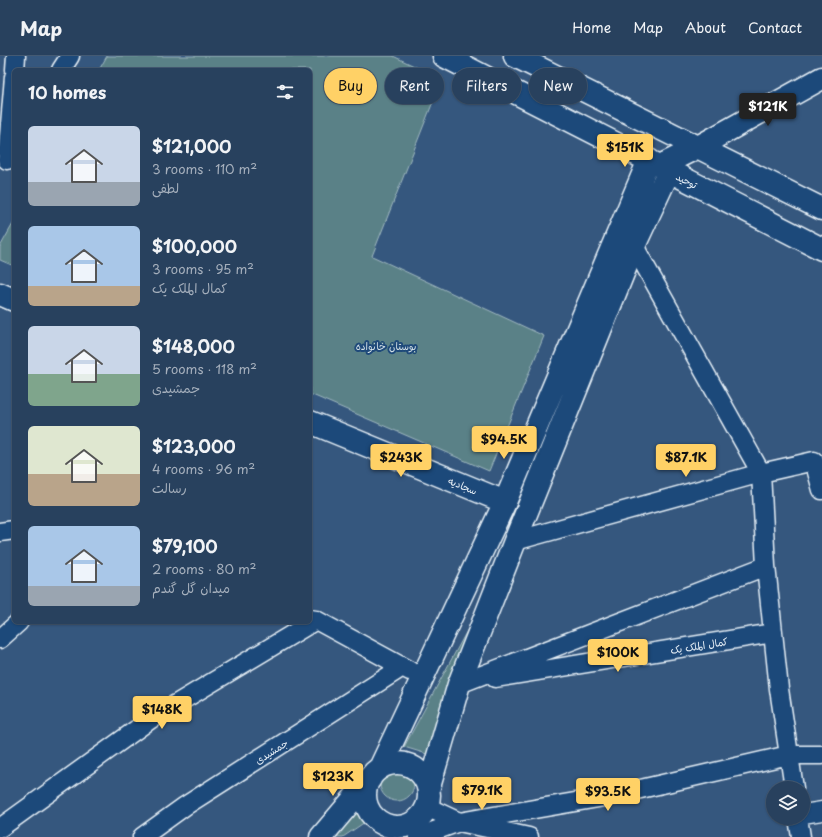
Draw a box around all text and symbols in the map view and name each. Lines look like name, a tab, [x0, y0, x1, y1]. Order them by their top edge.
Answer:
text: Map	[20, 14, 62, 42]
text: Home	[572, 17, 611, 38]
text: Map	[633, 17, 663, 38]
text: About	[685, 17, 726, 38]
text: Contact	[748, 17, 802, 38]
chip: Buy	[324, 68, 377, 104]
chip: Rent	[385, 68, 444, 104]
chip: Filters	[452, 68, 521, 104]
chip: New	[529, 68, 587, 104]
text: 10 homes	[28, 79, 106, 105]
icon: filters	[274, 81, 296, 103]
pin: $121K	[740, 93, 796, 127]
text: $121K	[748, 96, 788, 115]
text: $121,000	[152, 133, 231, 159]
pin: $151K	[597, 134, 653, 168]
text: $151K	[606, 137, 644, 156]
icon: home	[60, 142, 108, 190]
text: 3 rooms · 110 m²	[152, 159, 257, 178]
street label: توحید	[674, 168, 700, 192]
text: لطفی	[152, 178, 179, 197]
text: $100,000	[152, 233, 237, 259]
icon: home	[60, 242, 108, 290]
text: 3 rooms · 95 m²	[152, 259, 254, 278]
text: کمال الملک یک	[152, 278, 227, 297]
text: $148,000	[152, 333, 235, 359]
park label: بوستان خانواده	[356, 338, 416, 353]
icon: home	[60, 342, 108, 390]
text: 5 rooms · 118 m²	[152, 359, 257, 378]
text: جمشیدی	[152, 378, 200, 397]
pin: $94.5K	[471, 426, 537, 460]
text: $94.5K	[481, 429, 527, 448]
text: $123,000	[152, 433, 236, 459]
icon: home	[60, 442, 108, 490]
pin: $243K	[373, 444, 429, 478]
pin: $87.1K	[653, 444, 719, 478]
text: $243K	[379, 447, 423, 466]
text: $87.1K	[665, 447, 707, 466]
text: 4 rooms · 96 m²	[152, 459, 255, 478]
street label: سجادیه	[446, 472, 480, 498]
text: رسالت	[152, 478, 187, 497]
text: $79,100	[152, 533, 218, 559]
icon: home	[60, 542, 108, 590]
text: 2 rooms · 80 m²	[152, 559, 257, 578]
text: میدان گل گندم	[152, 578, 230, 597]
street label: کمال الملک یک	[669, 633, 729, 657]
pin: $100K	[590, 639, 646, 673]
text: $100K	[597, 642, 639, 661]
pin: $148K	[134, 696, 190, 730]
text: $148K	[142, 699, 182, 718]
street label: جمشیدی	[251, 735, 291, 767]
pin: $123K	[305, 763, 361, 797]
text: $123K	[312, 766, 354, 785]
pin: $79.1K	[449, 777, 515, 811]
pin: $93.5K	[575, 778, 641, 812]
text: $79.1K	[461, 780, 503, 799]
text: $93.5K	[585, 781, 631, 800]
map controls	[766, 781, 810, 825]
button: layers	[766, 781, 810, 825]

